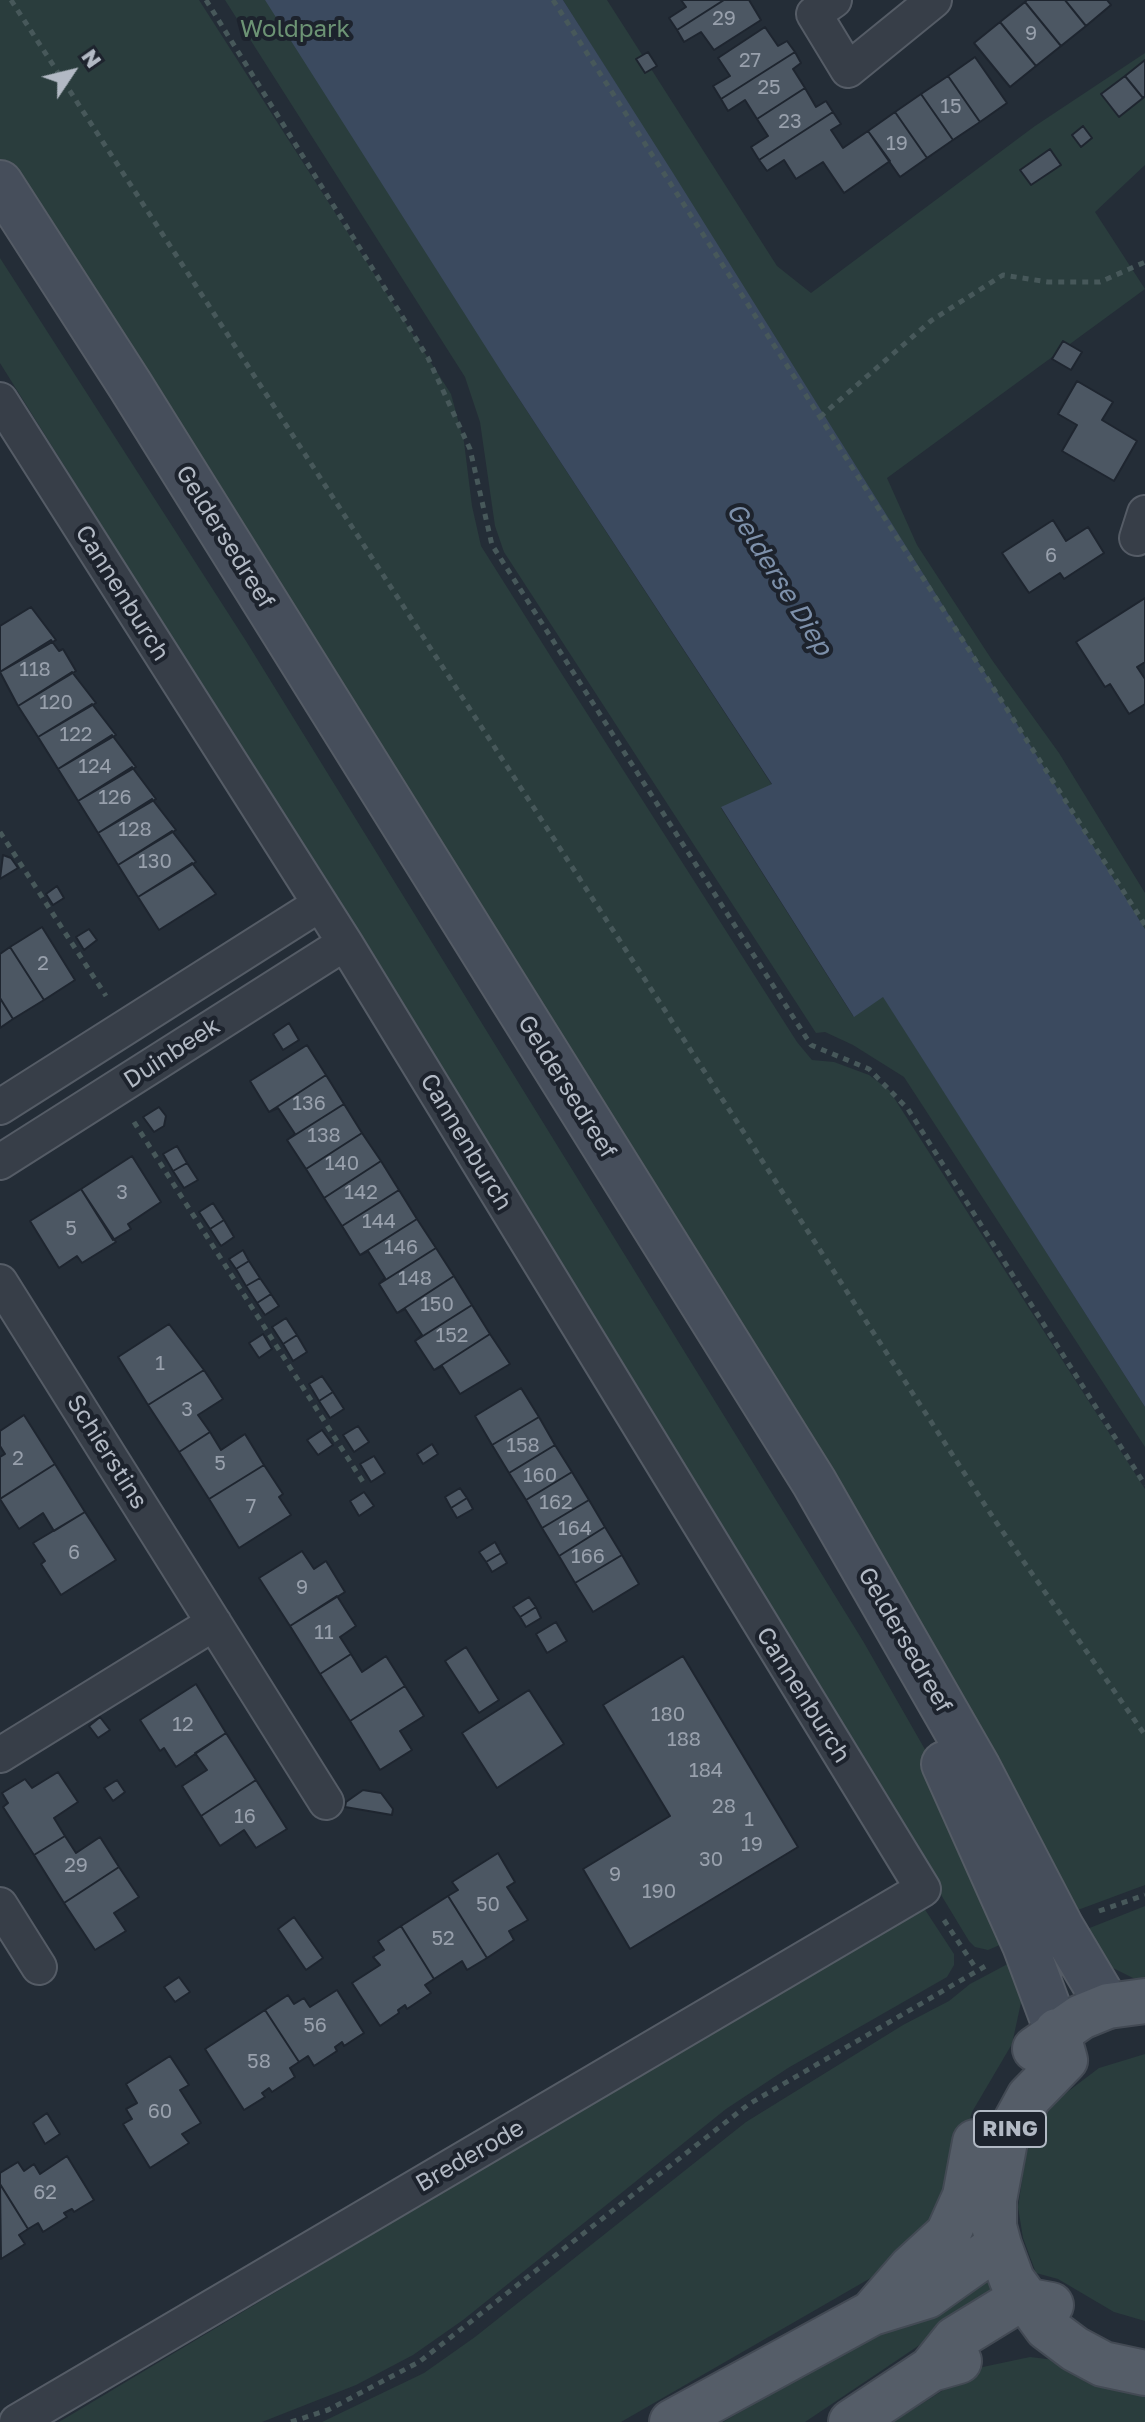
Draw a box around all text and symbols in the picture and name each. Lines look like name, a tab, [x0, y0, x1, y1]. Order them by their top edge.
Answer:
house number: 29	[712, 7, 736, 31]
park label: Woldpark	[240, 15, 350, 43]
house number: 9	[1025, 22, 1037, 46]
north arrow	[32, 32, 112, 112]
text: N	[76, 43, 108, 73]
house number: 27	[739, 49, 761, 73]
house number: 25	[757, 76, 781, 100]
house number: 15	[940, 95, 962, 119]
house number: 23	[778, 110, 802, 134]
house number: 19	[886, 132, 908, 156]
street label: Geldersedreef	[170, 460, 280, 614]
water label: Gelderse Diep	[720, 497, 838, 661]
street label: Cannenburch	[69, 520, 175, 666]
house number: 6	[1045, 544, 1057, 568]
house number: 118	[19, 658, 51, 682]
house number: 120	[39, 691, 73, 715]
house number: 122	[60, 723, 92, 747]
house number: 124	[78, 755, 112, 779]
house number: 126	[98, 786, 132, 810]
house number: 128	[118, 818, 152, 842]
house number: 130	[138, 850, 172, 874]
house number: 2	[37, 952, 49, 976]
street label: Geldersedreef	[512, 1010, 622, 1164]
street label: Duinbeek	[119, 1011, 225, 1095]
street label: Cannenburch	[414, 1068, 518, 1216]
house number: 136	[292, 1092, 326, 1116]
house number: 138	[307, 1124, 341, 1148]
house number: 140	[325, 1152, 359, 1176]
house number: 3	[116, 1181, 128, 1205]
house number: 142	[344, 1181, 378, 1205]
house number: 144	[362, 1210, 396, 1234]
house number: 5	[65, 1217, 77, 1241]
house number: 146	[384, 1236, 418, 1260]
house number: 148	[398, 1267, 432, 1291]
house number: 150	[420, 1293, 454, 1317]
house number: 152	[436, 1324, 468, 1348]
house number: 1	[155, 1352, 165, 1376]
street label: Schierstins	[61, 1390, 153, 1514]
house number: 3	[181, 1398, 193, 1422]
house number: 158	[506, 1434, 540, 1458]
house number: 2	[12, 1447, 24, 1471]
house number: 5	[214, 1452, 226, 1476]
house number: 160	[523, 1464, 557, 1488]
house number: 162	[539, 1491, 573, 1515]
house number: 7	[246, 1495, 256, 1519]
house number: 164	[558, 1517, 592, 1541]
house number: 6	[68, 1541, 80, 1565]
house number: 166	[571, 1545, 605, 1569]
street label: Geldersedreef	[852, 1562, 958, 1718]
house number: 9	[296, 1576, 308, 1600]
house number: 11	[314, 1621, 334, 1645]
street label: Cannenburch	[750, 1622, 856, 1768]
house number: 180	[651, 1703, 685, 1727]
house number: 12	[172, 1713, 194, 1737]
house number: 188	[667, 1728, 701, 1752]
house number: 184	[689, 1759, 723, 1783]
house number: 28	[712, 1795, 736, 1819]
house number: 16	[234, 1805, 256, 1829]
house number: 1	[744, 1808, 754, 1832]
house number: 19	[741, 1833, 763, 1857]
house number: 30	[699, 1848, 723, 1872]
house number: 29	[64, 1854, 88, 1878]
house number: 9	[609, 1863, 621, 1887]
house number: 190	[642, 1880, 676, 1904]
house number: 50	[476, 1893, 500, 1917]
house number: 52	[431, 1927, 455, 1951]
house number: 56	[303, 2014, 327, 2038]
house number: 58	[247, 2050, 271, 2074]
house number: 60	[148, 2100, 172, 2124]
road number: RING	[974, 2111, 1046, 2147]
street label: Brederode	[411, 2114, 529, 2198]
house number: 62	[33, 2181, 57, 2205]

